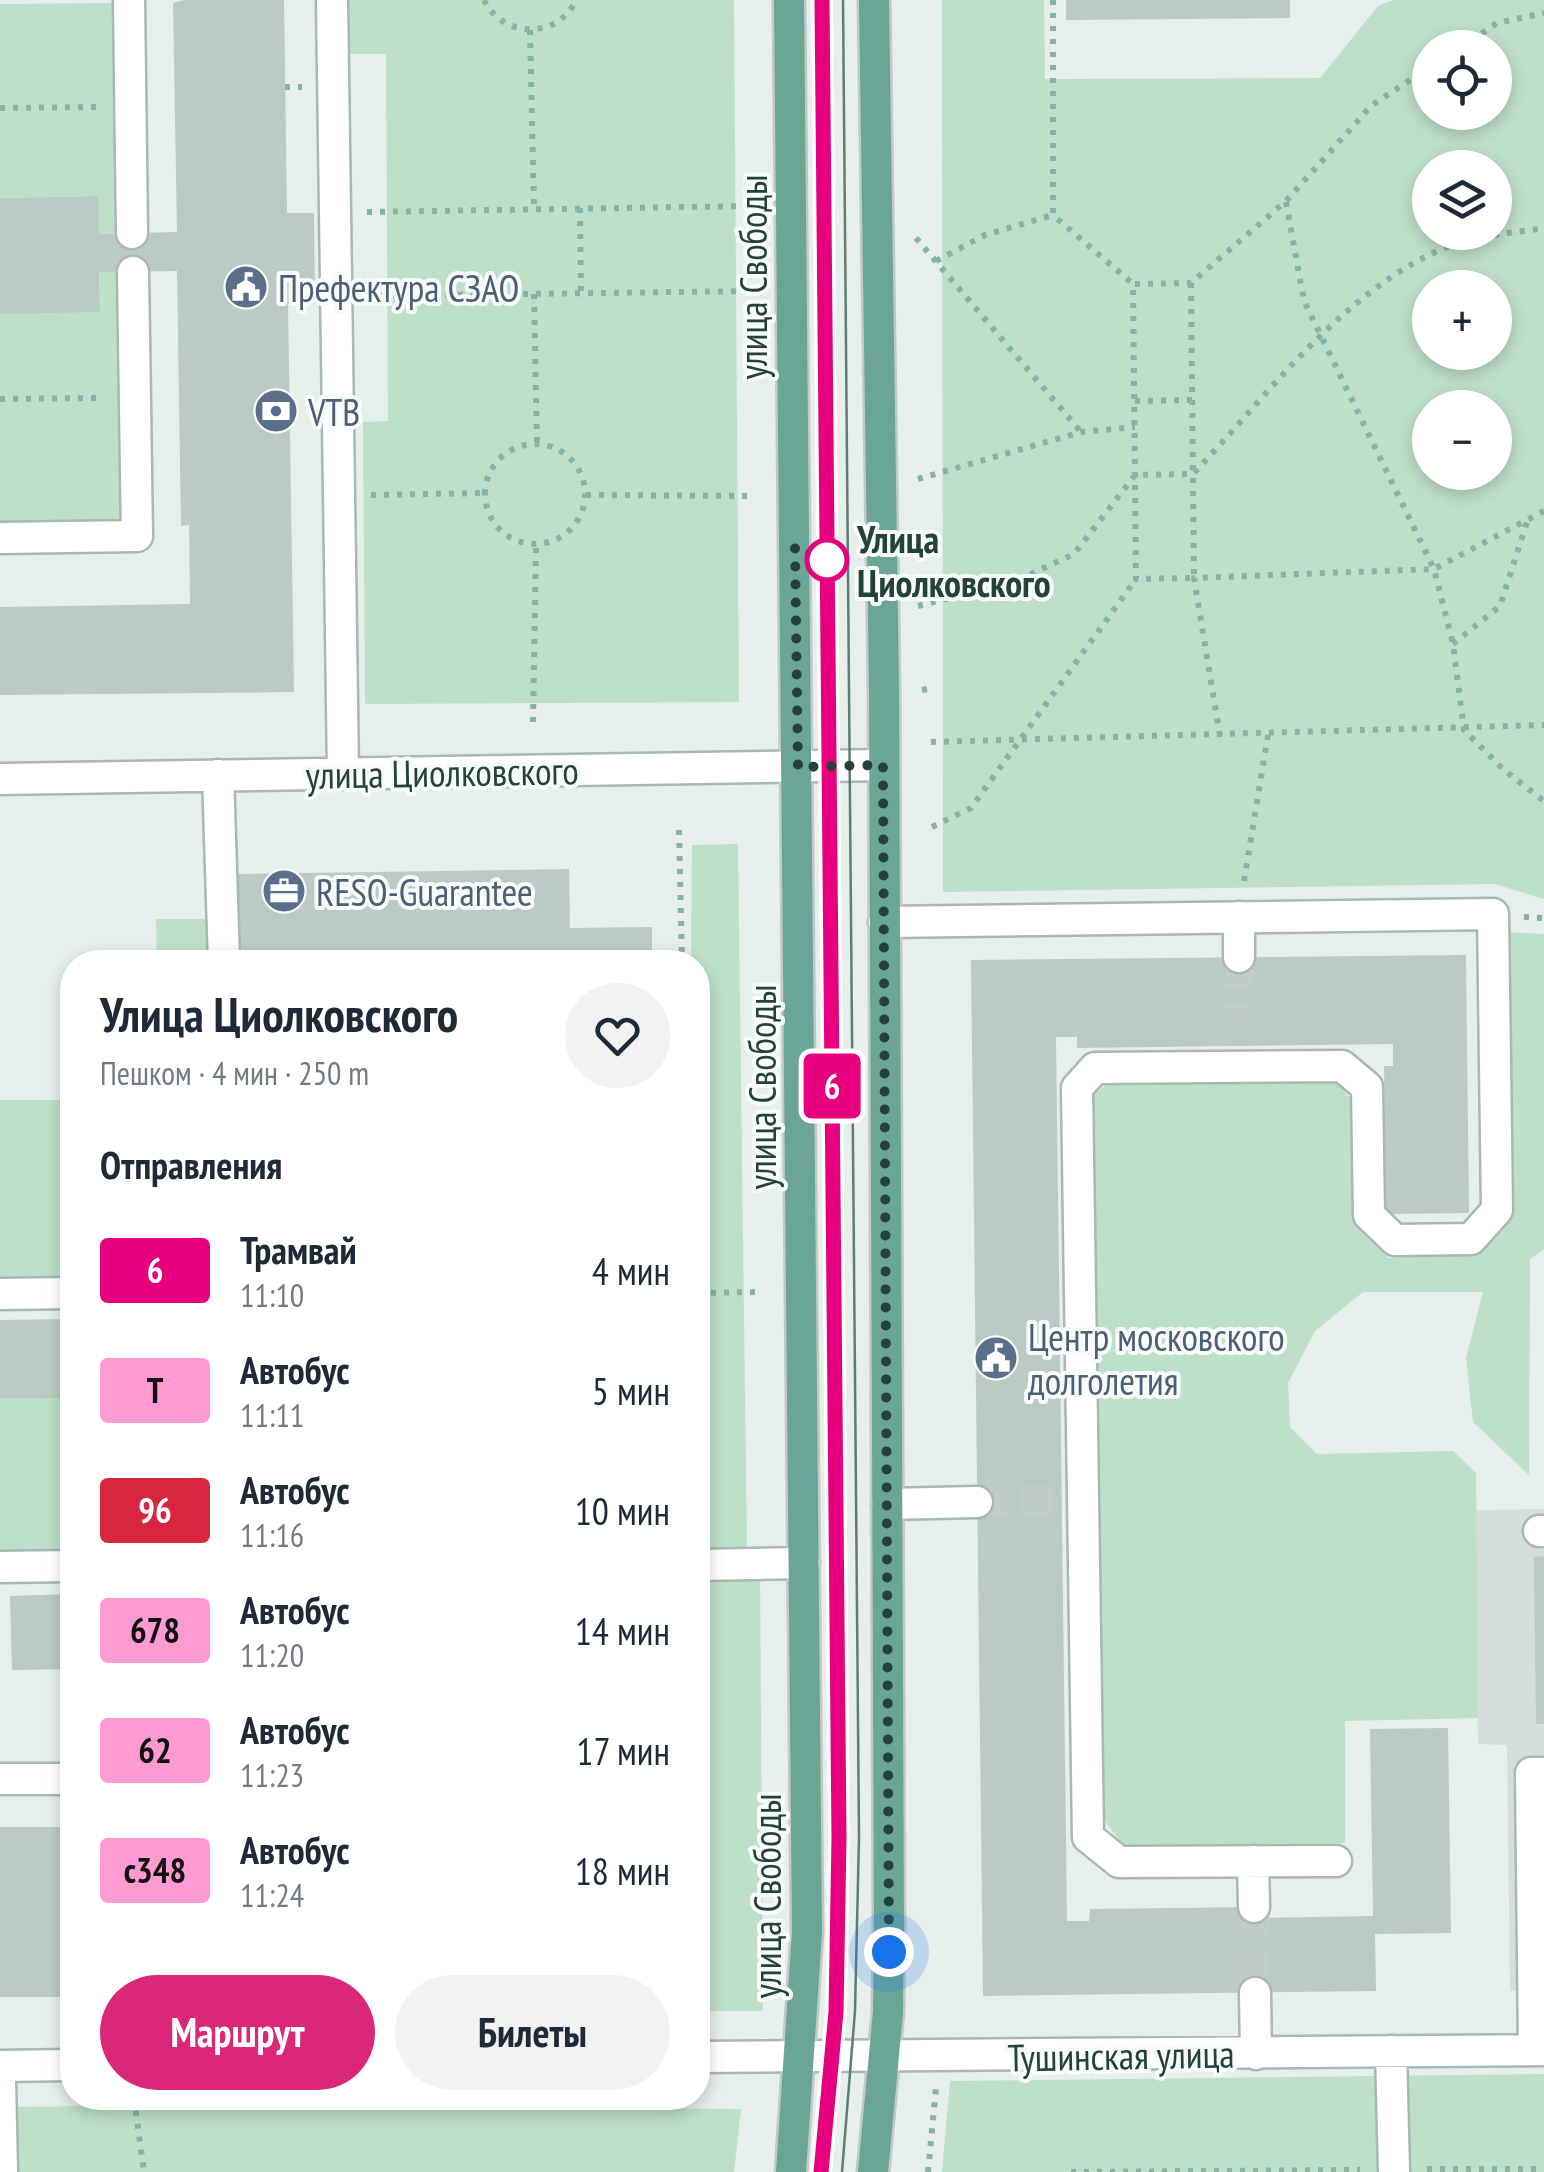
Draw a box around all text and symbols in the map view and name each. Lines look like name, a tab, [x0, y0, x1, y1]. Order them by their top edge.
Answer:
map controls	[1412, 30, 1512, 490]
button: locate	[1412, 30, 1512, 130]
button: layers	[1412, 150, 1512, 250]
street label: улица Свободы	[728, 174, 777, 380]
place label: Префектура СЗАО	[278, 263, 519, 312]
public building icon: Префектура СЗАО	[223, 264, 269, 310]
button: +	[1412, 270, 1512, 370]
place label: VTB	[307, 387, 360, 436]
bank icon: VTB	[253, 388, 299, 434]
button: −	[1412, 390, 1512, 490]
place label: Улица Циолковского	[856, 514, 1051, 607]
marker: Улица Циолковского	[806, 539, 848, 581]
street label: улица Циолковского	[305, 745, 579, 799]
place label: RESO-Guarantee	[316, 867, 533, 916]
office icon: RESO-Guarantee	[261, 868, 307, 914]
text: Улица Циолковского	[100, 983, 458, 1045]
button: heart	[565, 983, 670, 1088]
street label: улица Свободы	[737, 984, 786, 1190]
text: Пешком · 4 мин · 250 m	[100, 1052, 369, 1094]
line badge: 6	[800, 1054, 864, 1118]
text: 6	[824, 1063, 840, 1109]
text: Отправления	[100, 1140, 282, 1189]
text: Трамвай	[240, 1225, 357, 1274]
text: 4 мин	[592, 1246, 670, 1295]
text: 6	[147, 1247, 163, 1293]
text: 11:10	[240, 1274, 304, 1316]
place label: Центр московского долголетия	[1028, 1312, 1285, 1405]
public building icon: Центр московского долголетия	[973, 1335, 1019, 1381]
text: Автобус	[240, 1345, 350, 1394]
text: 5 мин	[592, 1366, 670, 1415]
text: Т	[147, 1367, 163, 1413]
text: 11:11	[240, 1394, 304, 1436]
text: Автобус	[240, 1465, 350, 1514]
text: 10 мин	[575, 1486, 670, 1535]
text: 96	[138, 1487, 172, 1533]
text: 11:16	[240, 1514, 304, 1556]
text: Автобус	[240, 1585, 350, 1634]
text: 14 мин	[575, 1606, 670, 1655]
text: 678	[130, 1607, 180, 1653]
text: 11:20	[240, 1634, 304, 1676]
text: Автобус	[240, 1705, 350, 1754]
text: 17 мин	[576, 1726, 670, 1775]
text: 62	[138, 1727, 172, 1773]
text: 11:23	[240, 1754, 304, 1796]
street label: улица Свободы	[742, 1793, 791, 1999]
text: Автобус	[240, 1825, 350, 1874]
text: 18 мин	[575, 1846, 670, 1895]
text: с348	[124, 1847, 186, 1893]
text: 11:24	[240, 1874, 304, 1916]
your location	[864, 1927, 914, 1977]
button: Маршрут	[100, 1975, 375, 2090]
button: Билеты	[395, 1975, 670, 2090]
street label: Тушинская улица	[1007, 2029, 1235, 2081]

